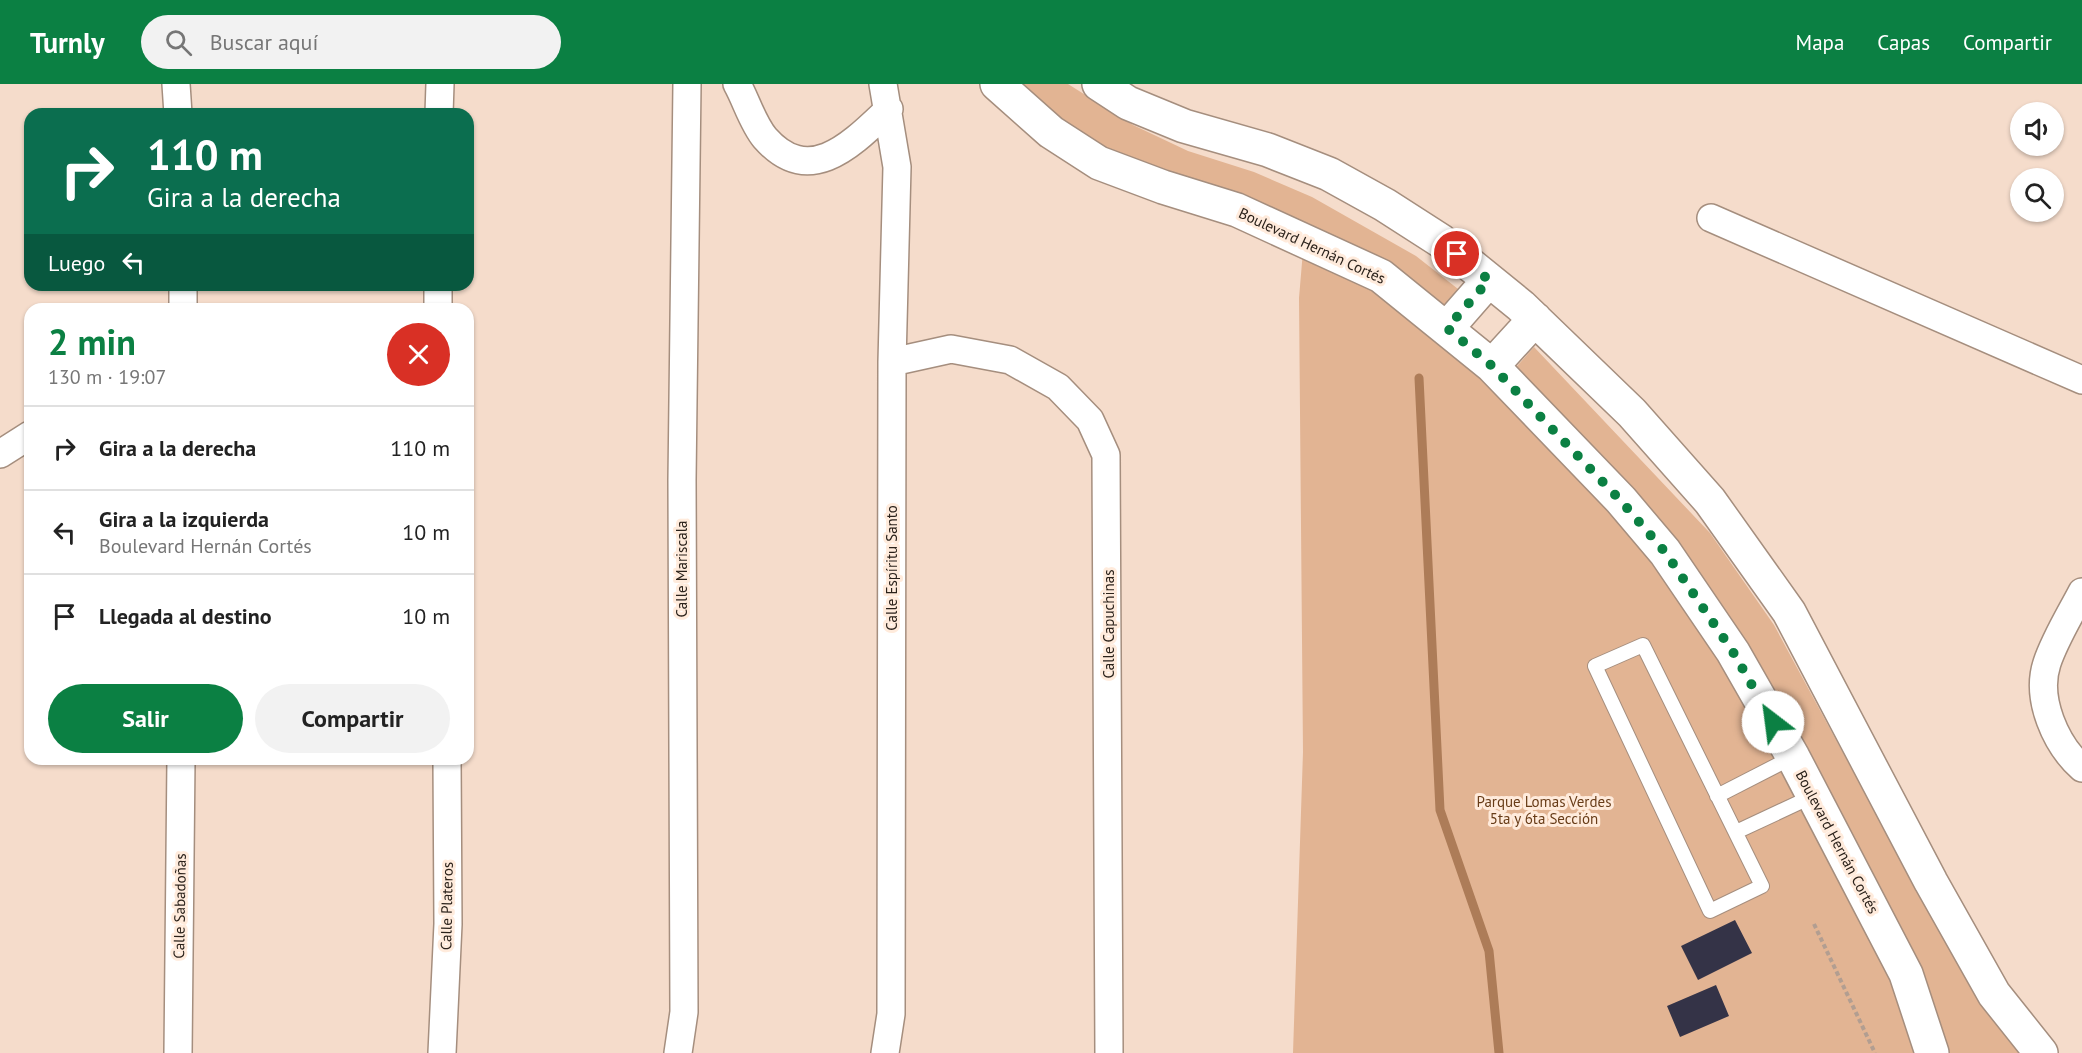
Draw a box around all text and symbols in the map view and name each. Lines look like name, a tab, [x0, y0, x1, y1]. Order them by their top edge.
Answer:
search box	[141, 15, 561, 69]
text: Turnly	[30, 24, 105, 61]
icon: search	[162, 26, 195, 59]
text: Buscar aquí	[210, 28, 318, 56]
text: Mapa	[1796, 29, 1844, 56]
text: Capas	[1877, 29, 1930, 56]
text: Compartir	[1963, 29, 2052, 56]
map controls	[2010, 102, 2064, 222]
button: sound	[2010, 102, 2064, 156]
text: 110 m	[147, 127, 263, 182]
icon: right	[48, 132, 126, 210]
button: search	[2010, 168, 2064, 222]
text: Gira a la derecha	[147, 180, 341, 214]
street label: Boulevard Hernán Cortés	[1236, 203, 1389, 288]
pin	[1431, 228, 1482, 279]
icon: arrive	[1440, 237, 1473, 270]
icon: left	[117, 246, 150, 279]
text: Luego	[48, 249, 105, 277]
text: 2 min	[48, 318, 136, 365]
button: close	[387, 323, 450, 386]
text: 130 m · 19:07	[48, 364, 166, 390]
icon: right	[48, 432, 81, 465]
text: Gira a la derecha	[99, 434, 256, 462]
text: 110 m	[390, 434, 450, 462]
text: Gira a la izquierda	[99, 505, 269, 533]
street label: Calle Espíritu Santo	[882, 505, 901, 631]
icon: left	[48, 516, 81, 549]
text: 10 m	[402, 518, 450, 546]
street label: Calle Mariscala	[672, 521, 691, 617]
text: Boulevard Hernán Cortés	[99, 533, 312, 559]
street label: Calle Capuchinas	[1099, 569, 1118, 679]
icon: arrive	[48, 600, 81, 633]
text: Llegada al destino	[99, 602, 272, 630]
text: 10 m	[402, 602, 450, 630]
button: Salir	[48, 684, 243, 753]
button: Compartir	[255, 684, 450, 753]
position arrow	[1741, 690, 1805, 754]
street label: Boulevard Hernán Cortés	[1792, 767, 1883, 917]
park label: Parque Lomas Verdes 5ta y 6ta Sección	[1477, 792, 1611, 828]
street label: Calle Sabadoñas	[169, 853, 190, 959]
street label: Calle Plateros	[436, 862, 457, 950]

